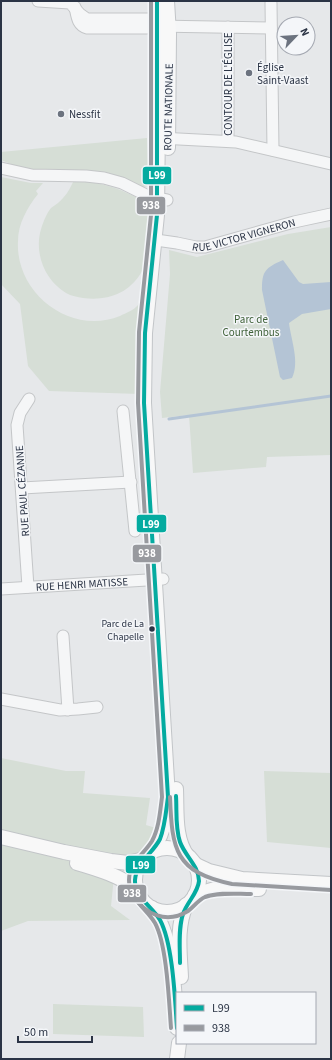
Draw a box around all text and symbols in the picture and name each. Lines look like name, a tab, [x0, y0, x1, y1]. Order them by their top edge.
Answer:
north arrow	[276, 16, 316, 56]
text: N	[296, 25, 313, 38]
street label: CONTOUR DE L'ÉGLISE	[221, 32, 236, 136]
place label: Église Saint-Vaast	[257, 60, 309, 88]
street label: ROUTE NATIONALE	[160, 63, 177, 151]
marker: Église Saint-Vaast	[244, 68, 254, 78]
place label: Nessfit	[69, 107, 101, 122]
marker: Nessfit	[56, 109, 66, 119]
line badge: L99	[142, 166, 172, 185]
text: L99	[148, 168, 166, 183]
line badge: 938	[136, 196, 166, 215]
text: 938	[142, 198, 160, 213]
street label: RUE VICTOR VIGNERON	[191, 215, 297, 255]
park label: Parc de Courtembus	[223, 312, 280, 340]
street label: RUE PAUL CÉZANNE	[12, 445, 33, 537]
line badge: L99	[136, 514, 167, 533]
text: L99	[142, 517, 160, 532]
line badge: 938	[132, 544, 162, 563]
text: 938	[138, 546, 156, 561]
street label: RUE HENRI MATISSE	[35, 574, 129, 595]
place label: Parc de La Chapelle	[101, 617, 144, 644]
marker: Parc de La Chapelle	[147, 624, 157, 634]
line badge: L99	[125, 855, 156, 874]
text: L99	[132, 858, 150, 873]
line badge: 938	[117, 884, 147, 903]
text: 938	[123, 886, 141, 901]
legend	[176, 992, 316, 1044]
text: L99	[212, 1000, 230, 1017]
scale bar	[18, 1018, 92, 1044]
text: 938	[212, 1020, 230, 1037]
text: 50 m	[24, 1024, 48, 1041]

